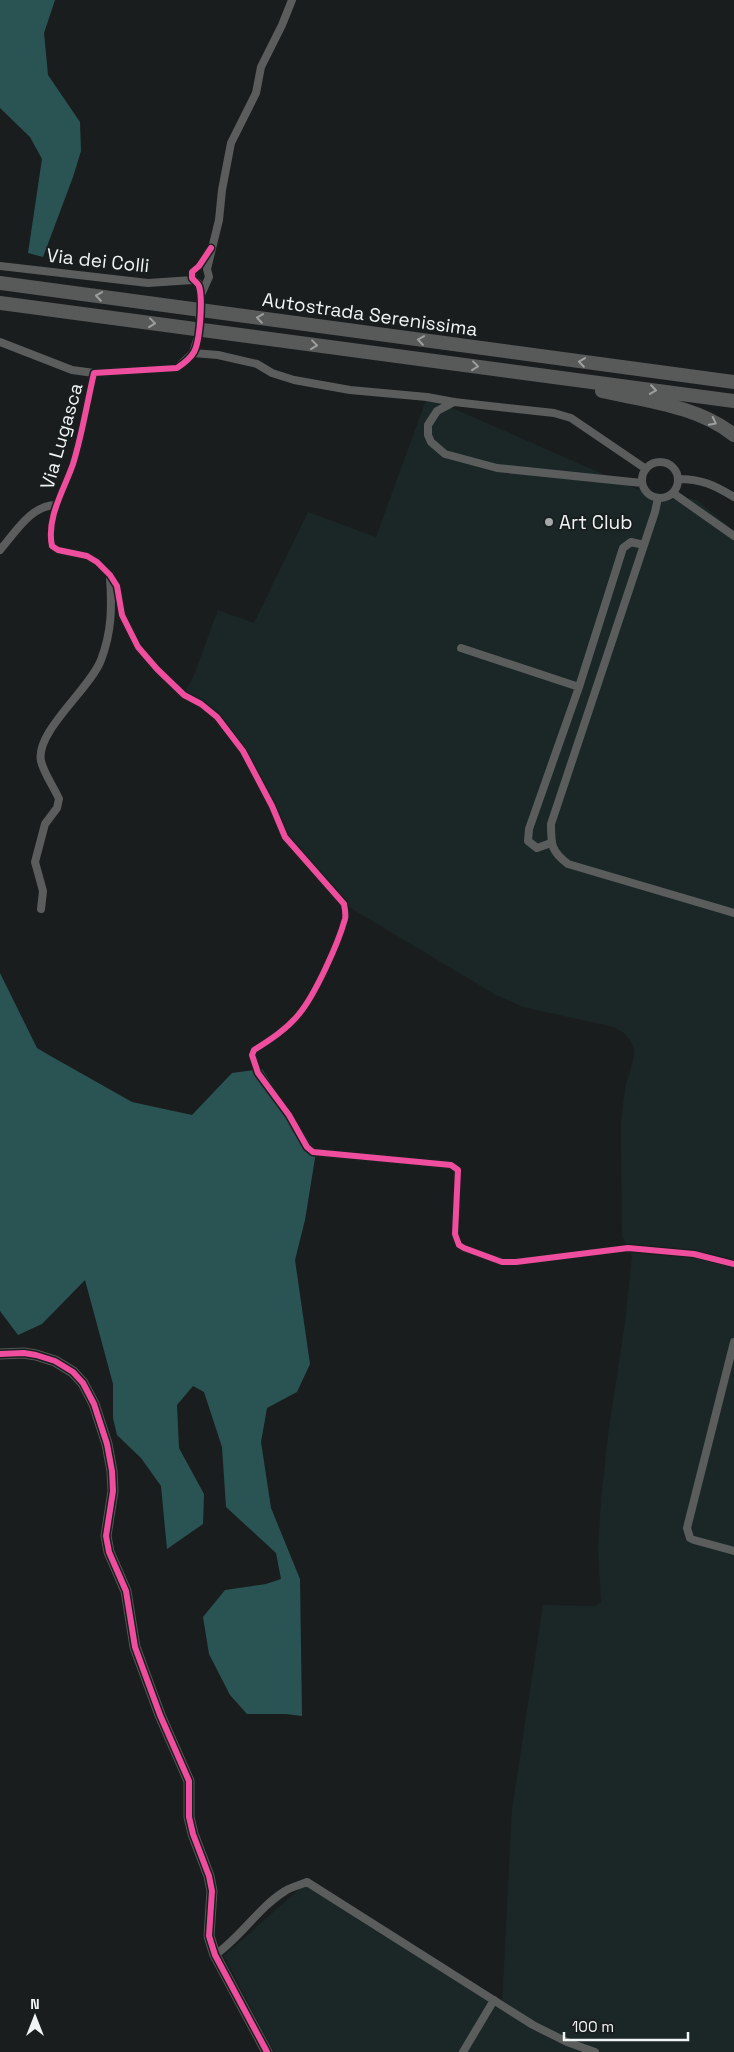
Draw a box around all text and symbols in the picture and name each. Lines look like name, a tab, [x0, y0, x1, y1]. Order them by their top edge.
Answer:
street label: Via dei Colli	[45, 243, 151, 278]
street label: Autostrada Serenissima	[261, 287, 479, 342]
one-way arrow	[94, 291, 102, 302]
one-way arrow	[255, 313, 263, 324]
one-way arrow	[148, 318, 157, 328]
one-way arrow	[416, 335, 424, 346]
one-way arrow	[309, 339, 318, 349]
one-way arrow	[577, 357, 586, 367]
one-way arrow	[470, 360, 479, 370]
street label: Via Lugasca	[34, 380, 89, 492]
one-way arrow	[649, 384, 657, 395]
one-way arrow	[708, 416, 717, 426]
place label: Art Club	[559, 510, 632, 535]
marker: Art Club	[543, 516, 555, 528]
north arrow	[10, 1992, 60, 2042]
text: N	[30, 1995, 40, 2013]
scale bar	[564, 2010, 688, 2042]
text: 100 m	[572, 2017, 614, 2036]

